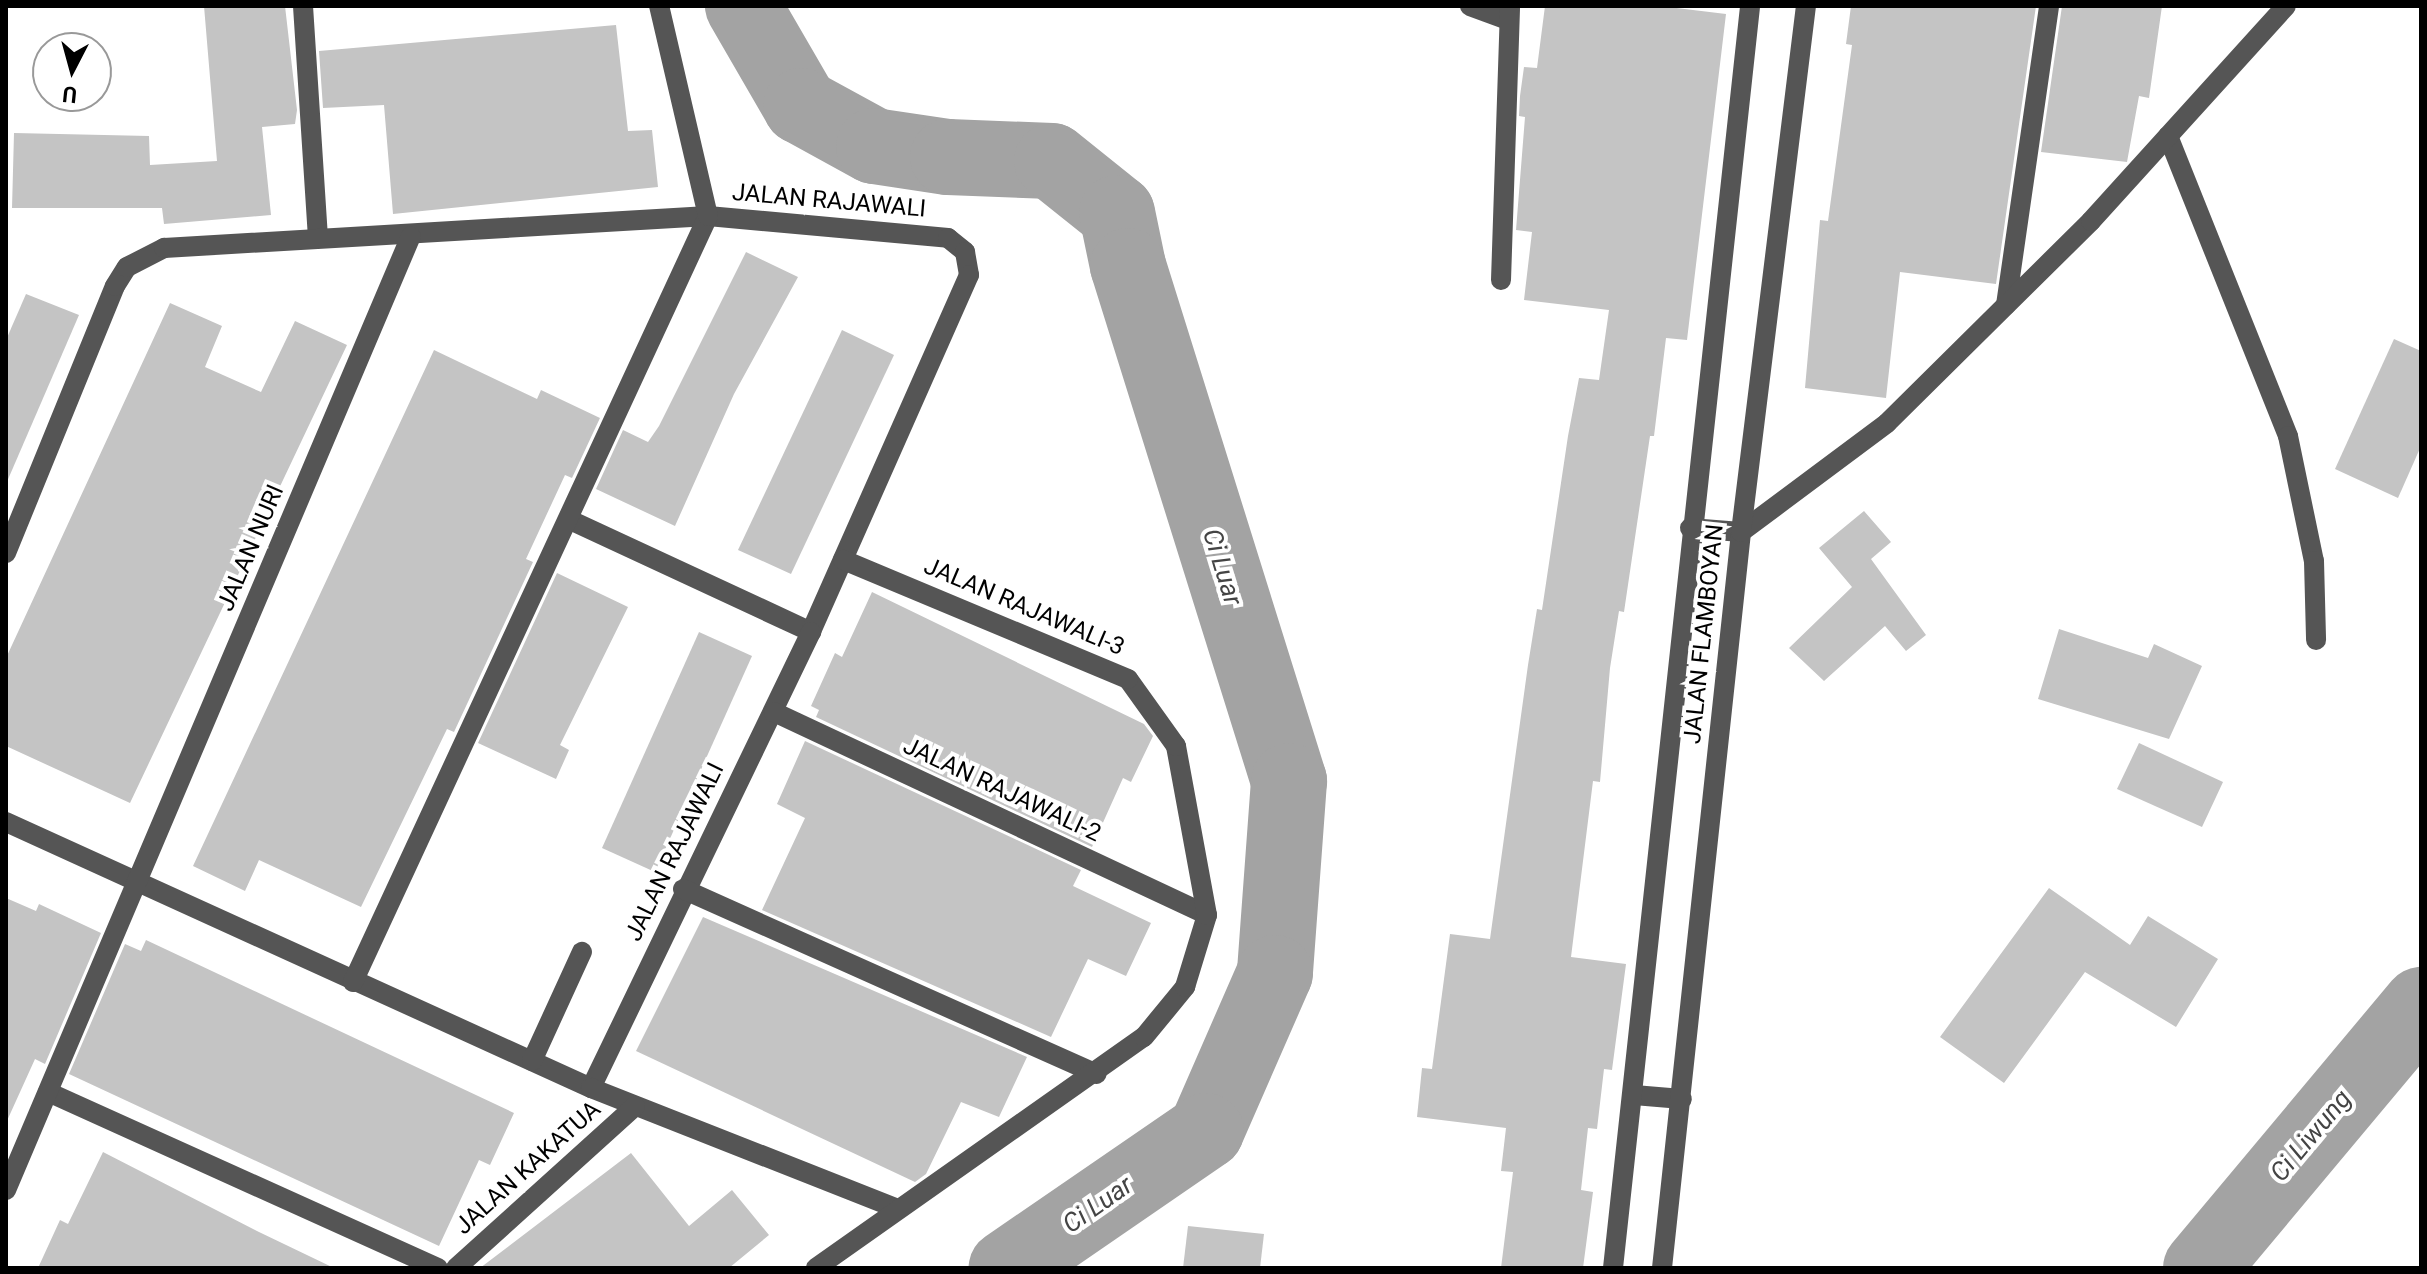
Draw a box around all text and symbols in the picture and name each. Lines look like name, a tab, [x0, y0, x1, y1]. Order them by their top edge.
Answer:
north arrow	[32, 32, 112, 112]
text: U	[61, 81, 78, 108]
street label: JALAN RAJAWALI	[731, 178, 927, 224]
street label: JALAN NURI	[211, 480, 291, 616]
street label: JALAN FLAMBOYAN	[1678, 523, 1730, 745]
water label: Ci Luar	[1196, 525, 1248, 609]
street label: JALAN RAJAWALI-3	[920, 552, 1128, 662]
street label: JALAN RAJAWALI-2	[899, 732, 1105, 848]
street label: JALAN RAJAWALI	[619, 758, 731, 946]
water label: Ci Liwung	[2264, 1084, 2358, 1188]
street label: JALAN KAKATUA	[449, 1095, 607, 1241]
water label: Ci Luar	[1057, 1170, 1139, 1240]

